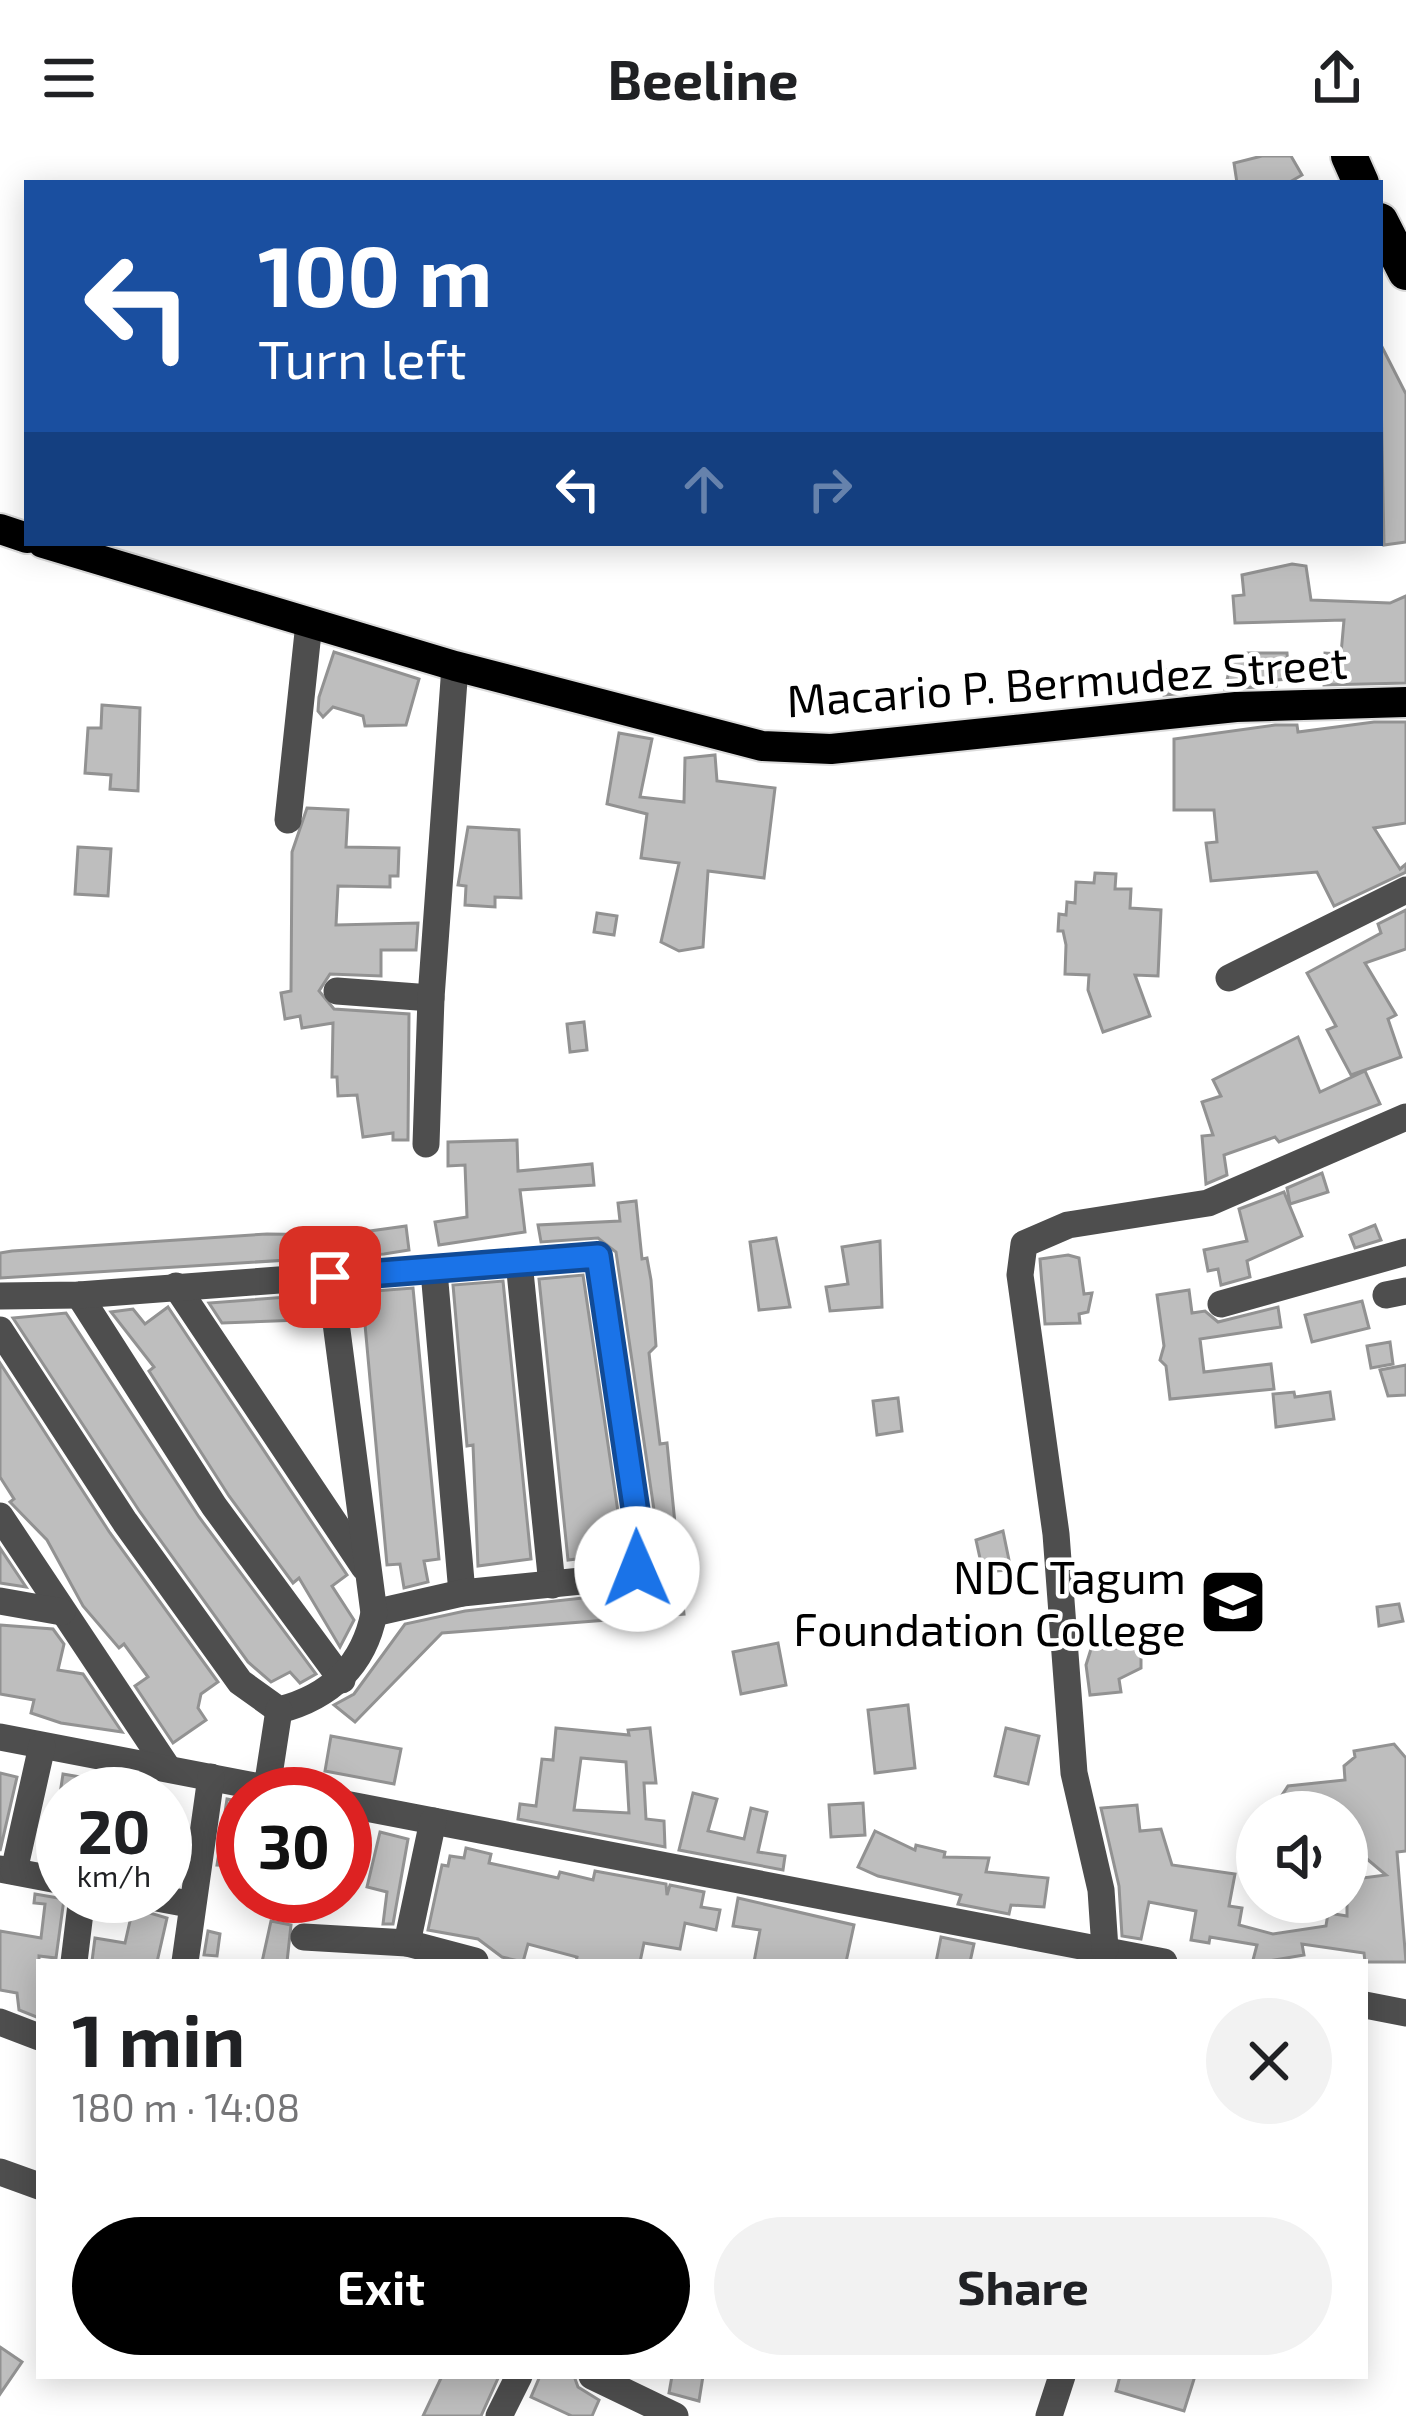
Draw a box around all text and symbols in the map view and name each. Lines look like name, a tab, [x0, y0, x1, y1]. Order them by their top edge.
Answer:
icon: menu	[36, 45, 102, 111]
icon: share	[1304, 45, 1370, 111]
text: Beeline	[608, 46, 799, 111]
text: 100 m	[258, 223, 492, 324]
icon: left	[60, 228, 216, 384]
text: Turn left	[258, 325, 467, 390]
icon: left	[545, 456, 611, 522]
icon: ahead	[671, 456, 737, 522]
icon: right	[797, 456, 863, 522]
street label: Macario P. Bermudez Street	[785, 633, 1349, 727]
pin	[279, 1226, 381, 1328]
icon: arrive	[297, 1244, 363, 1310]
position arrow	[574, 1506, 700, 1632]
place label: NDC Tagum Foundation College	[793, 1549, 1186, 1655]
school or university icon: NDC Tagum Foundation College	[1198, 1567, 1268, 1637]
speed limit sign: 30	[216, 1767, 372, 1923]
map controls	[1236, 1791, 1368, 1923]
button: sound	[1236, 1791, 1368, 1923]
text: 20	[78, 1794, 150, 1866]
text: km/h	[77, 1857, 151, 1893]
text: 1 min	[72, 1995, 245, 2081]
button: close	[1206, 1998, 1332, 2124]
text: 180 m · 14:08	[72, 2083, 300, 2130]
button: Exit	[72, 2217, 690, 2355]
button: Share	[714, 2217, 1332, 2355]

